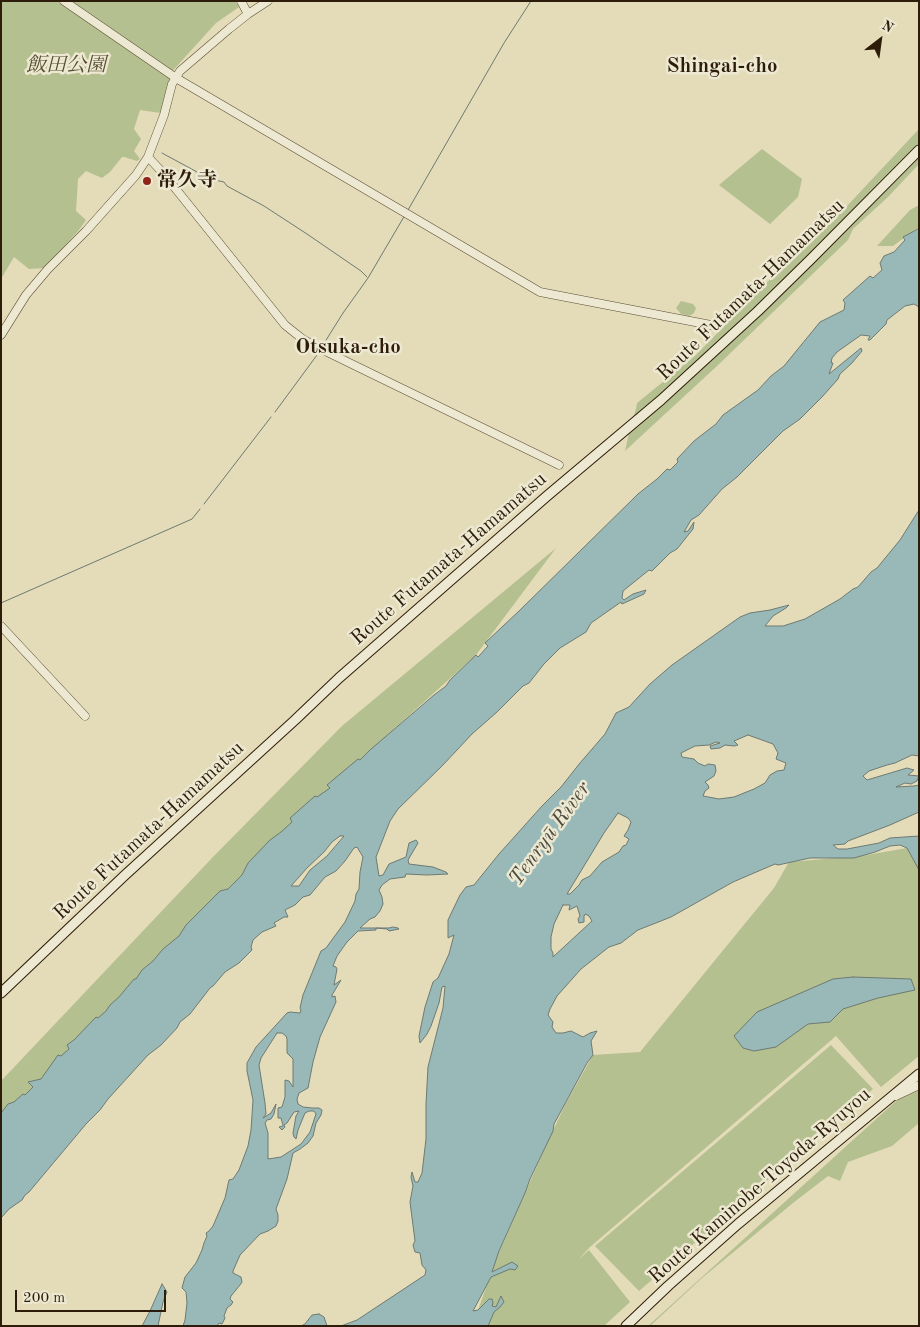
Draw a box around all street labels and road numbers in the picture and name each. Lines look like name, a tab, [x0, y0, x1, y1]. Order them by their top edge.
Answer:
street label: Route Futamata-Hamamatsu	[652, 194, 850, 386]
street label: Route Futamata-Hamamatsu	[346, 467, 552, 651]
street label: Route Futamata-Hamamatsu	[49, 737, 249, 925]
street label: Route Kaminobe-Toyoda-Ryuyou	[644, 1083, 876, 1289]

